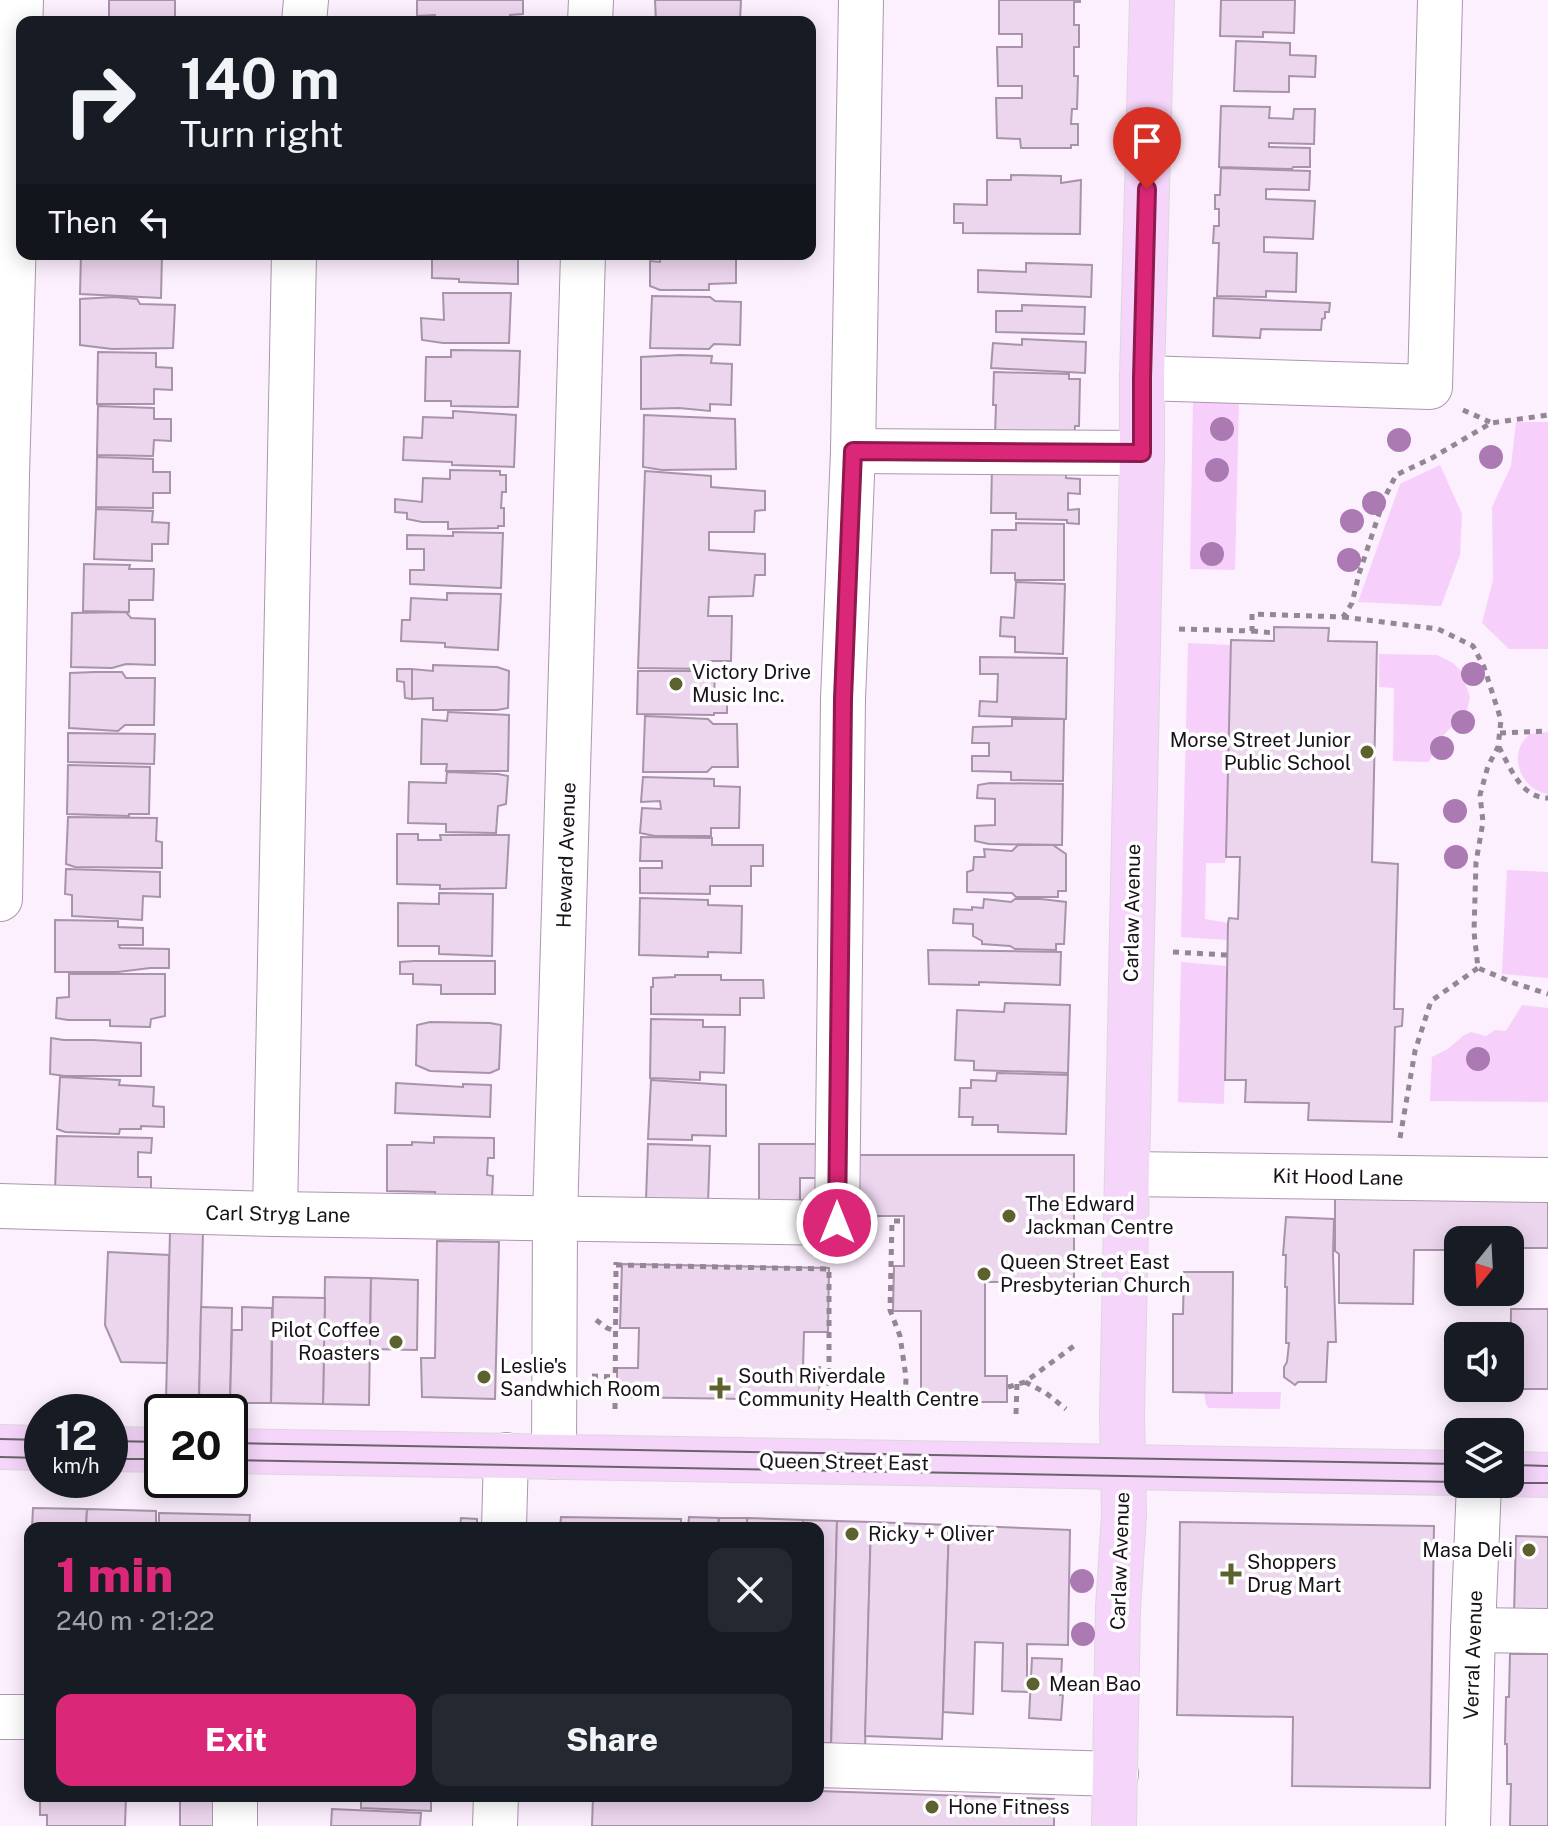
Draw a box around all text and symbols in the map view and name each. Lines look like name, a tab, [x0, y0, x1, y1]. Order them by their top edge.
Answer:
text: 140 m	[180, 46, 340, 112]
icon: right	[48, 48, 152, 152]
pin	[1113, 107, 1181, 189]
text: Turn right	[180, 113, 343, 155]
icon: arrive	[1125, 119, 1169, 163]
icon: left	[133, 200, 177, 244]
text: Then	[48, 204, 117, 240]
place label: Victory Drive Music Inc.	[692, 660, 811, 707]
marker: Victory Drive Music Inc.	[667, 675, 685, 693]
place label: Morse Street Junior Public School	[1170, 728, 1351, 775]
marker: Morse Street Junior Public School	[1358, 743, 1376, 761]
street label: Heward Avenue	[551, 782, 581, 928]
street label: Carlaw Avenue	[1119, 844, 1145, 982]
street label: Kit Hood Lane	[1272, 1164, 1404, 1190]
position arrow	[795, 1181, 879, 1265]
place label: The Edward Jackman Centre	[1025, 1192, 1173, 1239]
street label: Carl Stryg Lane	[205, 1201, 351, 1227]
marker: The Edward Jackman Centre	[1000, 1207, 1018, 1225]
north arrow	[1444, 1226, 1524, 1306]
map controls	[1444, 1226, 1524, 1498]
place label: Queen Street East Presbyterian Church	[1000, 1250, 1190, 1297]
marker: Queen Street East Presbyterian Church	[975, 1265, 993, 1283]
place label: Pilot Coffee Roasters	[271, 1318, 380, 1365]
button: sound	[1444, 1322, 1524, 1402]
marker: Pilot Coffee Roasters	[387, 1333, 405, 1351]
place label: Leslie's Sandwhich Room	[500, 1354, 660, 1401]
place label: South Riverdale Community Health Centre	[738, 1364, 979, 1411]
marker: Leslie's Sandwhich Room	[475, 1368, 493, 1386]
marker: South Riverdale Community Health Centre	[709, 1377, 731, 1399]
speed limit sign: 20	[144, 1394, 248, 1498]
text: 12	[55, 1412, 97, 1459]
button: layers	[1444, 1418, 1524, 1498]
street label: Queen Street East	[759, 1449, 929, 1475]
text: km/h	[52, 1454, 100, 1478]
street label: Carlaw Avenue	[1106, 1491, 1134, 1631]
place label: Ricky + Oliver	[868, 1522, 995, 1546]
marker: Ricky + Oliver	[843, 1525, 861, 1543]
place label: Masa Deli	[1422, 1538, 1513, 1562]
marker: Masa Deli	[1520, 1541, 1538, 1559]
text: 1 min	[56, 1546, 173, 1603]
button: close	[708, 1548, 792, 1632]
place label: Shoppers Drug Mart	[1247, 1550, 1342, 1597]
marker: Shoppers Drug Mart	[1222, 1565, 1240, 1583]
street label: Verral Avenue	[1459, 1590, 1487, 1720]
text: 240 m · 21:22	[56, 1605, 214, 1636]
place label: Mean Bao	[1049, 1672, 1141, 1696]
marker: Mean Bao	[1024, 1675, 1042, 1693]
button: Exit	[56, 1694, 416, 1786]
button: Share	[432, 1694, 792, 1786]
place label: Hone Fitness	[948, 1795, 1070, 1819]
marker: Hone Fitness	[923, 1798, 941, 1816]

